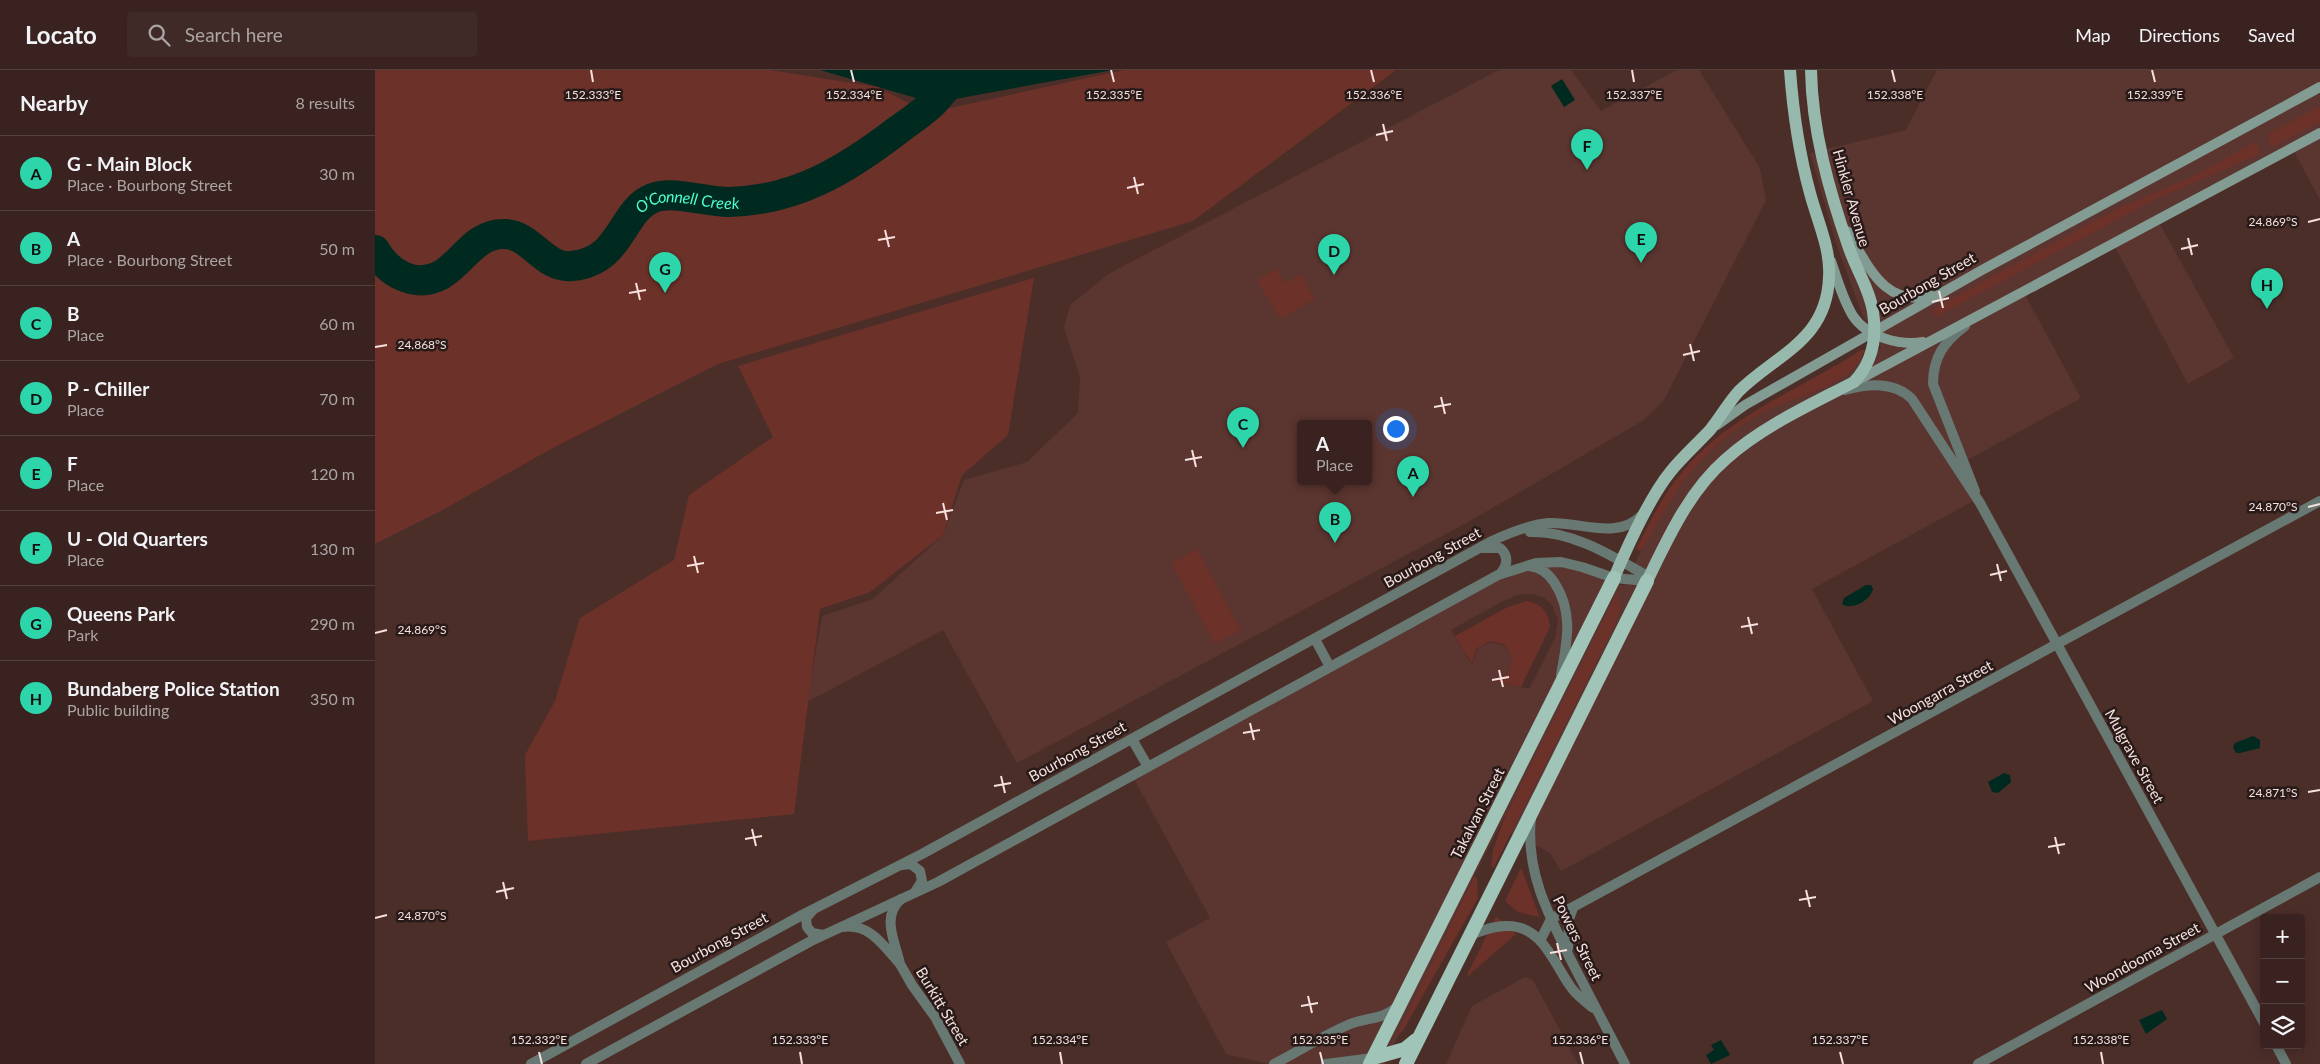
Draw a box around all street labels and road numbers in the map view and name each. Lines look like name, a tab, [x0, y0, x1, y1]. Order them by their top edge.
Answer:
street label: Hinkler Avenue	[1829, 147, 1875, 249]
street label: Bourbong Street	[1876, 248, 1979, 318]
street label: Bourbong Street	[1380, 523, 1484, 591]
street label: Woongarra Street	[1885, 655, 1996, 728]
street label: Mulgrave Street	[2102, 706, 2169, 807]
street label: Bourbong Street	[1025, 717, 1129, 785]
street label: Takalvan Street	[1446, 764, 1508, 862]
street label: Powers Street	[1550, 893, 1606, 984]
street label: Bourbong Street	[667, 908, 771, 976]
street label: Woondooma Street	[2081, 918, 2203, 996]
street label: Burkitt Street	[913, 964, 974, 1049]

